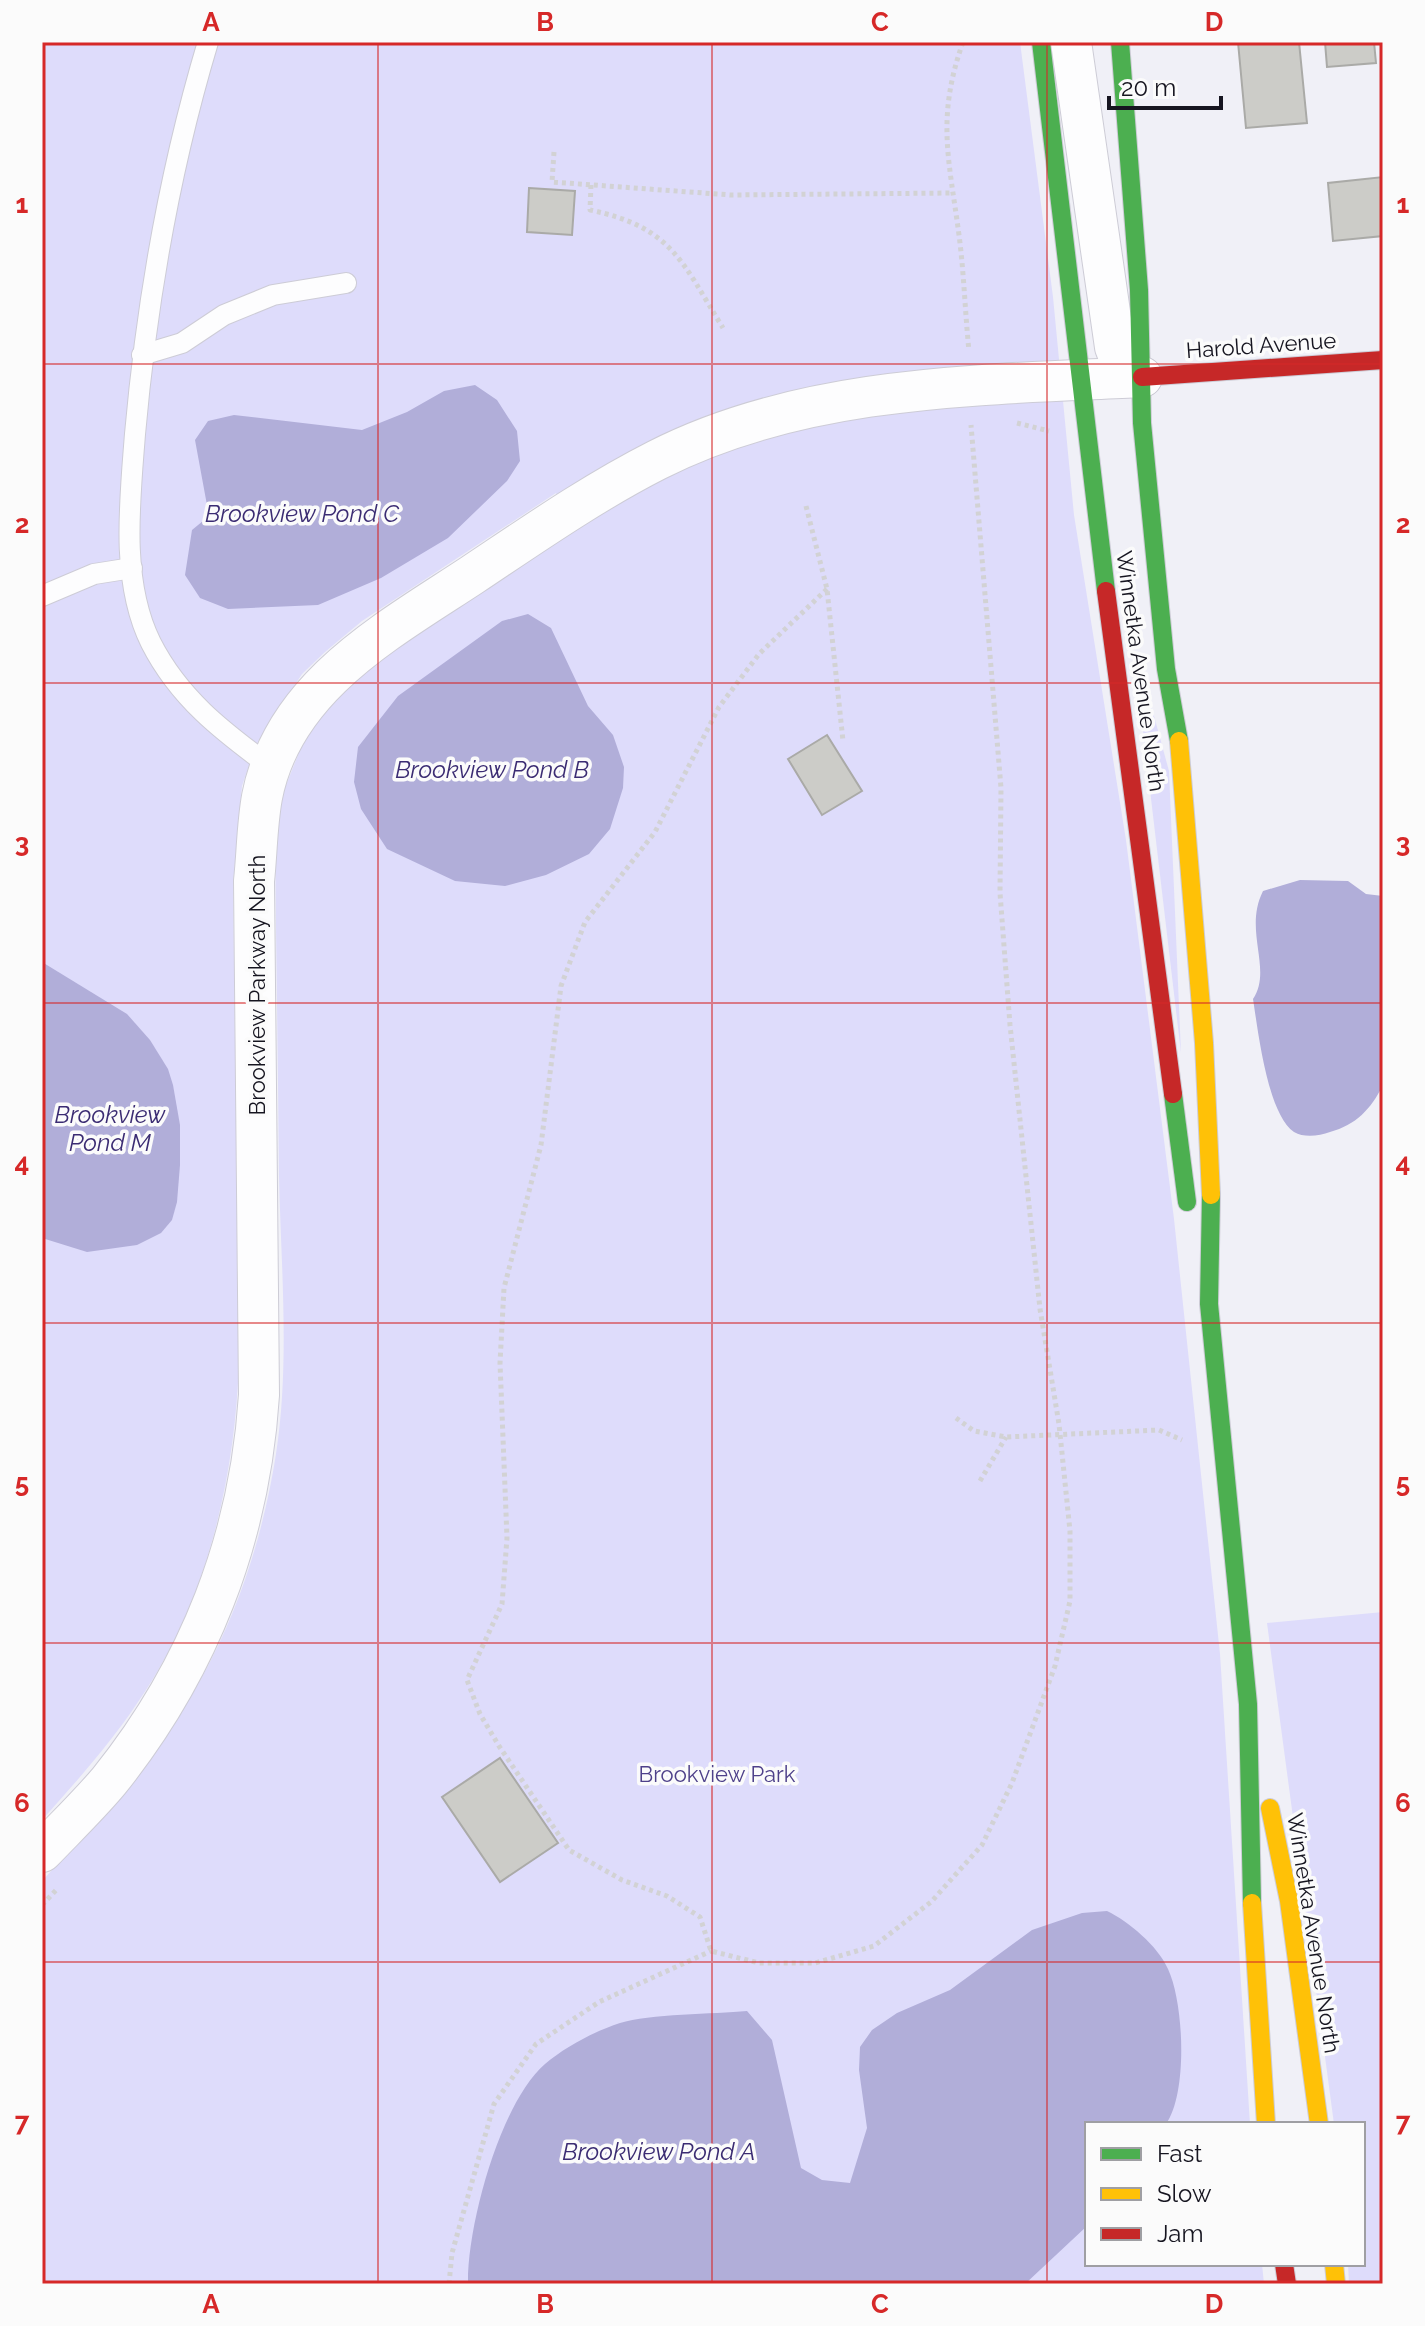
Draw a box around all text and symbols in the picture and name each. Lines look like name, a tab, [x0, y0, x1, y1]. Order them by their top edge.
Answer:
text: A	[202, 7, 220, 37]
text: B	[536, 7, 554, 37]
text: C	[871, 7, 889, 37]
text: D	[1205, 7, 1223, 37]
scale bar	[1109, 60, 1221, 110]
text: 20 m	[1121, 73, 1176, 102]
text: 1	[16, 189, 29, 219]
text: 1	[1397, 189, 1410, 219]
street label: Harold Avenue	[1185, 327, 1337, 363]
water label: Brookview Pond C	[205, 499, 400, 528]
text: 2	[15, 509, 29, 539]
text: 2	[1396, 509, 1410, 539]
street label: Winnetka Avenue North	[1111, 549, 1171, 793]
water label: Brookview Pond B	[395, 755, 589, 784]
text: 3	[15, 828, 29, 858]
text: 3	[1396, 828, 1410, 858]
street label: Brookview Parkway North	[244, 855, 270, 1115]
water label: Brookview Pond M	[55, 1100, 166, 1157]
text: 4	[15, 1148, 29, 1178]
text: 4	[1396, 1148, 1410, 1178]
text: 5	[15, 1468, 29, 1498]
text: 5	[1396, 1468, 1410, 1498]
park label: Brookview Park	[639, 1761, 796, 1787]
text: 6	[14, 1788, 30, 1818]
text: 6	[1395, 1788, 1411, 1818]
street label: Winnetka Avenue North	[1282, 1811, 1346, 2055]
text: 7	[15, 2107, 30, 2137]
text: 7	[1396, 2107, 1411, 2137]
legend	[1085, 2122, 1365, 2266]
water label: Brookview Pond A	[562, 2137, 756, 2166]
text: Fast	[1157, 2139, 1202, 2168]
text: Slow	[1157, 2179, 1212, 2208]
text: Jam	[1157, 2219, 1203, 2248]
text: A	[202, 2289, 220, 2319]
text: B	[536, 2289, 554, 2319]
text: C	[871, 2289, 889, 2319]
text: D	[1205, 2289, 1223, 2319]

